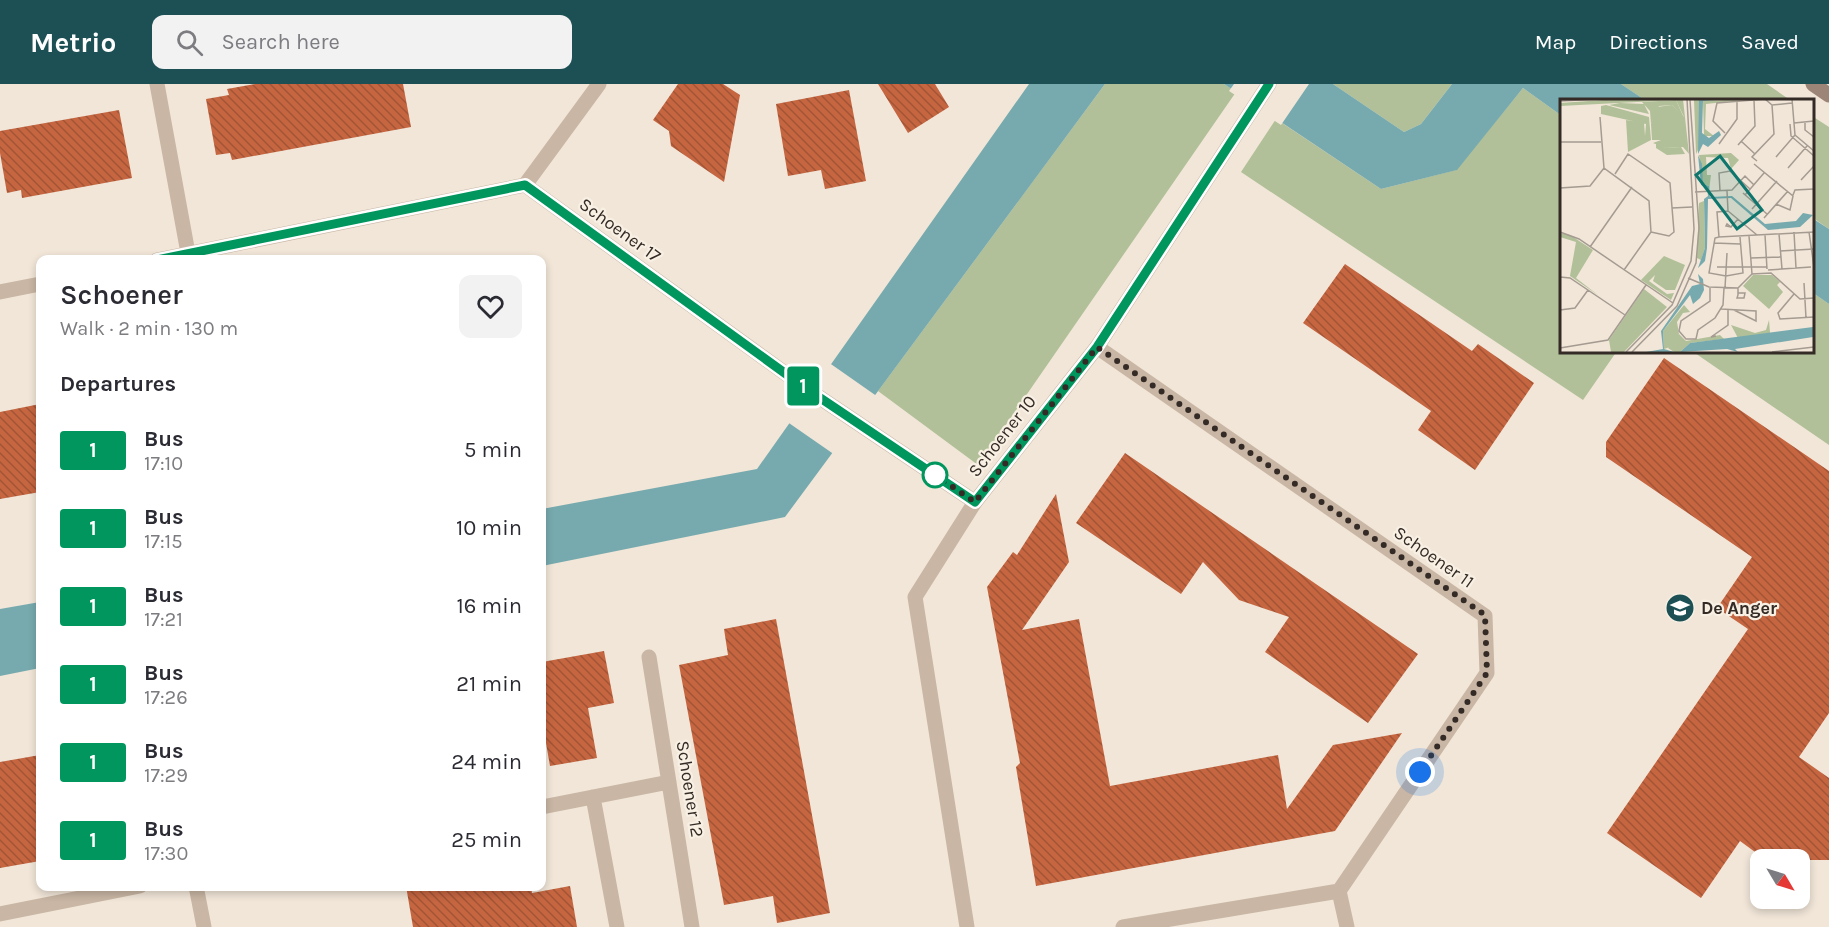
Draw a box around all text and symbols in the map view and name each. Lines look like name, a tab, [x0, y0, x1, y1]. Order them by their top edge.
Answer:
search box	[152, 15, 572, 69]
text: Metrio	[30, 26, 116, 59]
icon: search	[173, 26, 206, 59]
text: Search here	[221, 29, 340, 55]
text: Map	[1535, 30, 1576, 54]
text: Directions	[1609, 30, 1708, 54]
text: Saved	[1741, 30, 1799, 54]
inset map	[1560, 99, 1814, 352]
street label: Schoener 17	[575, 193, 665, 267]
button: heart	[459, 275, 522, 338]
text: Schoener	[60, 278, 183, 311]
text: Walk · 2 min · 130 m	[60, 317, 238, 340]
line badge: 1	[784, 366, 822, 406]
text: Departures	[60, 371, 176, 397]
text: 1	[799, 374, 807, 398]
street label: Schoener 10	[963, 391, 1041, 481]
text: Bus	[144, 426, 184, 452]
text: 5 min	[464, 437, 522, 463]
text: 1	[89, 438, 97, 462]
text: 17:10	[144, 452, 183, 475]
unlabelled marker	[922, 462, 948, 488]
text: Bus	[144, 504, 184, 530]
text: 10 min	[456, 515, 522, 541]
text: 1	[89, 516, 97, 540]
street label: Schoener 11	[1390, 521, 1478, 593]
text: 17:15	[144, 530, 183, 553]
text: Bus	[144, 582, 184, 608]
school or university icon: De Anger	[1664, 592, 1696, 624]
text: 16 min	[456, 593, 522, 619]
text: 1	[89, 594, 97, 618]
place label: De Anger	[1701, 597, 1777, 619]
text: 17:21	[144, 608, 183, 631]
text: Bus	[144, 660, 184, 686]
text: 21 min	[456, 671, 522, 697]
text: 1	[89, 672, 97, 696]
text: 17:26	[144, 686, 188, 709]
text: Bus	[144, 738, 184, 764]
street label: Schoener 12	[672, 739, 708, 839]
text: 24 min	[451, 749, 522, 775]
text: 1	[89, 750, 97, 774]
your location	[1405, 757, 1435, 787]
text: 17:29	[144, 764, 188, 787]
text: Bus	[144, 816, 184, 842]
text: 25 min	[451, 827, 522, 853]
text: 1	[89, 828, 97, 852]
text: 17:30	[144, 842, 188, 865]
north arrow	[1750, 849, 1810, 909]
map controls	[1750, 849, 1810, 909]

